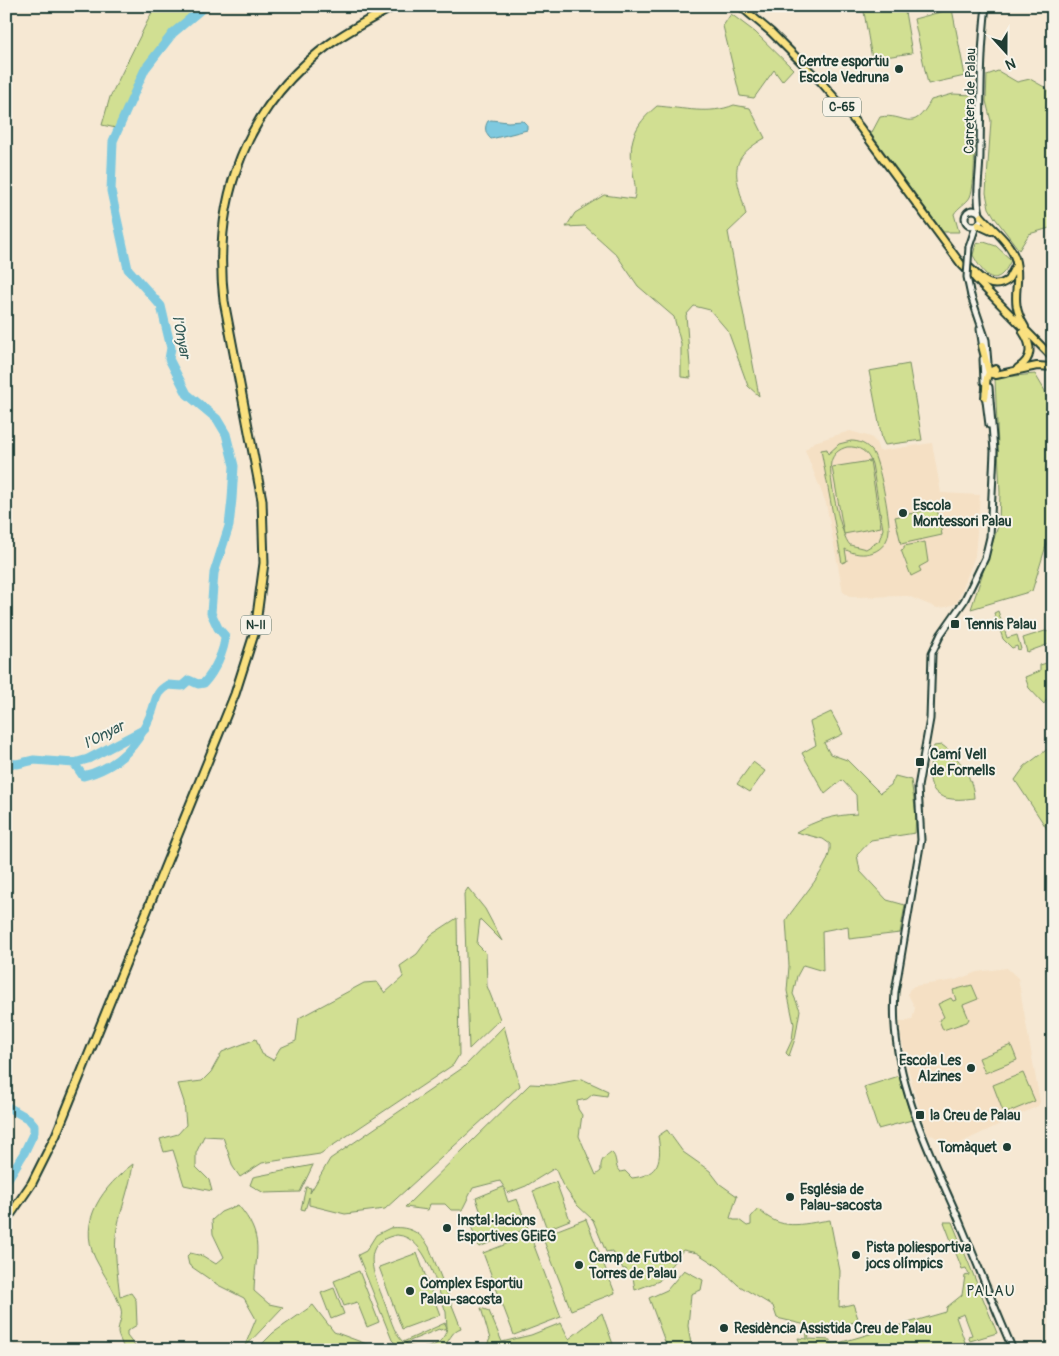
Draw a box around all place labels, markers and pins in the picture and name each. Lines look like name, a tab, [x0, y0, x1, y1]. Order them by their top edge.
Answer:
place label: Centre esportiu Escola Vedruna	[798, 53, 889, 86]
marker: Centre esportiu Escola Vedruna	[893, 63, 905, 75]
place label: Escola Montessori Palau	[913, 497, 1012, 530]
marker: Escola Montessori Palau	[897, 507, 909, 519]
place label: Tennis Palau	[964, 616, 1036, 633]
marker: Tennis Palau	[949, 618, 961, 630]
place label: Camí Vell de Fornells	[930, 746, 996, 779]
marker: Camí Vell de Fornells	[914, 756, 926, 768]
place label: Escola Les Alzines	[899, 1052, 962, 1085]
marker: Escola Les Alzines	[965, 1062, 977, 1074]
place label: la Creu de Palau	[930, 1107, 1020, 1124]
marker: la Creu de Palau	[914, 1109, 926, 1121]
place label: Tomàquet	[937, 1139, 997, 1156]
marker: Tomàquet	[1001, 1141, 1013, 1153]
place label: Església de Palau-sacosta	[800, 1181, 883, 1214]
marker: Església de Palau-sacosta	[784, 1191, 796, 1203]
place label: Instal·lacions Esportives GEiEG	[457, 1212, 556, 1245]
marker: Instal·lacions Esportives GEiEG	[441, 1222, 453, 1234]
place label: Pista poliesportiva jocs olímpics	[865, 1239, 972, 1272]
place label: Camp de Futbol Torres de Palau	[588, 1249, 682, 1282]
marker: Pista poliesportiva jocs olímpics	[850, 1249, 862, 1261]
marker: Camp de Futbol Torres de Palau	[573, 1259, 585, 1271]
place label: Complex Esportiu Palau-sacosta	[420, 1275, 523, 1308]
marker: Complex Esportiu Palau-sacosta	[404, 1285, 416, 1297]
place label: Residència Assistida Creu de Palau	[734, 1320, 932, 1337]
marker: Residència Assistida Creu de Palau	[718, 1322, 730, 1334]

